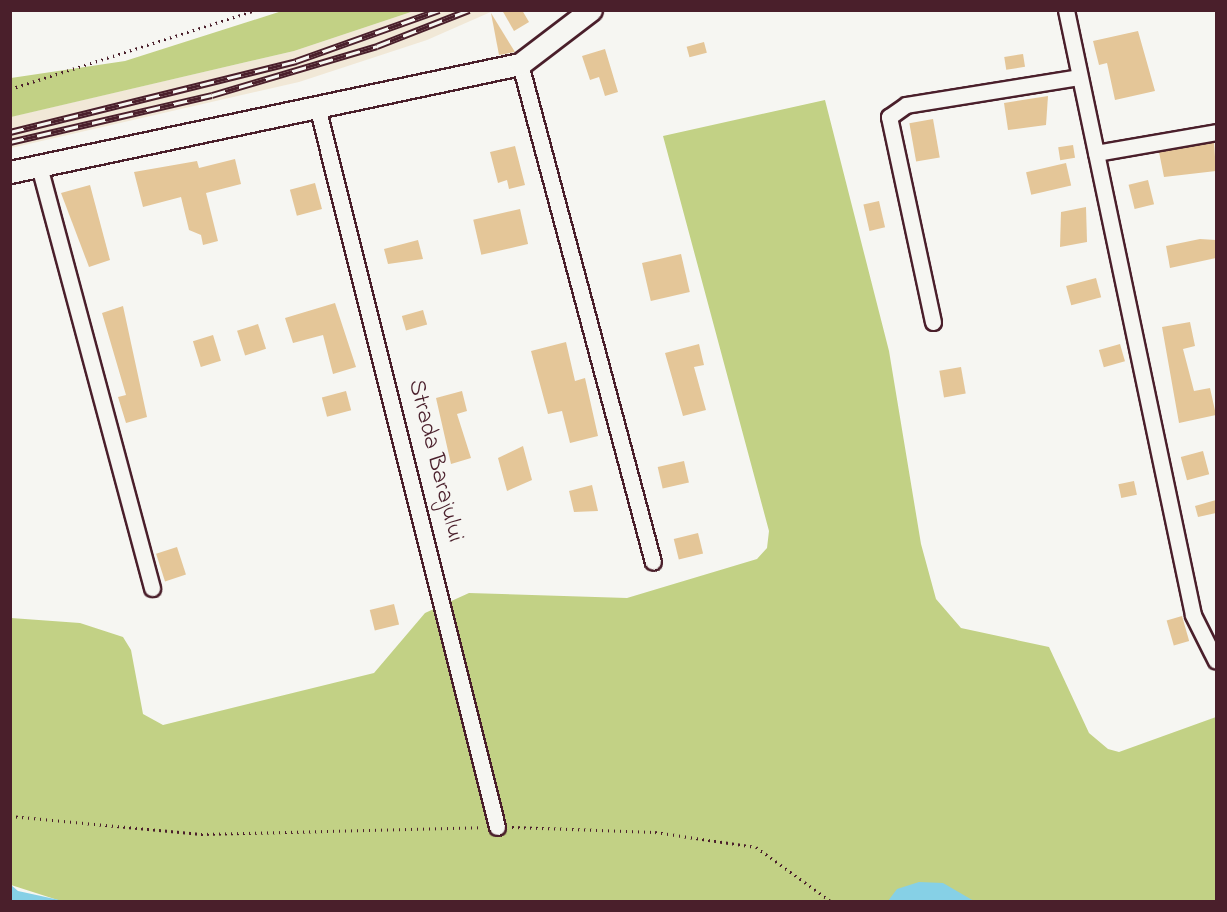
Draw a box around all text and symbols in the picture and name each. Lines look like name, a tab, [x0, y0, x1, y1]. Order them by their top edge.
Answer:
street label: Strada Barajului	[401, 377, 469, 545]

